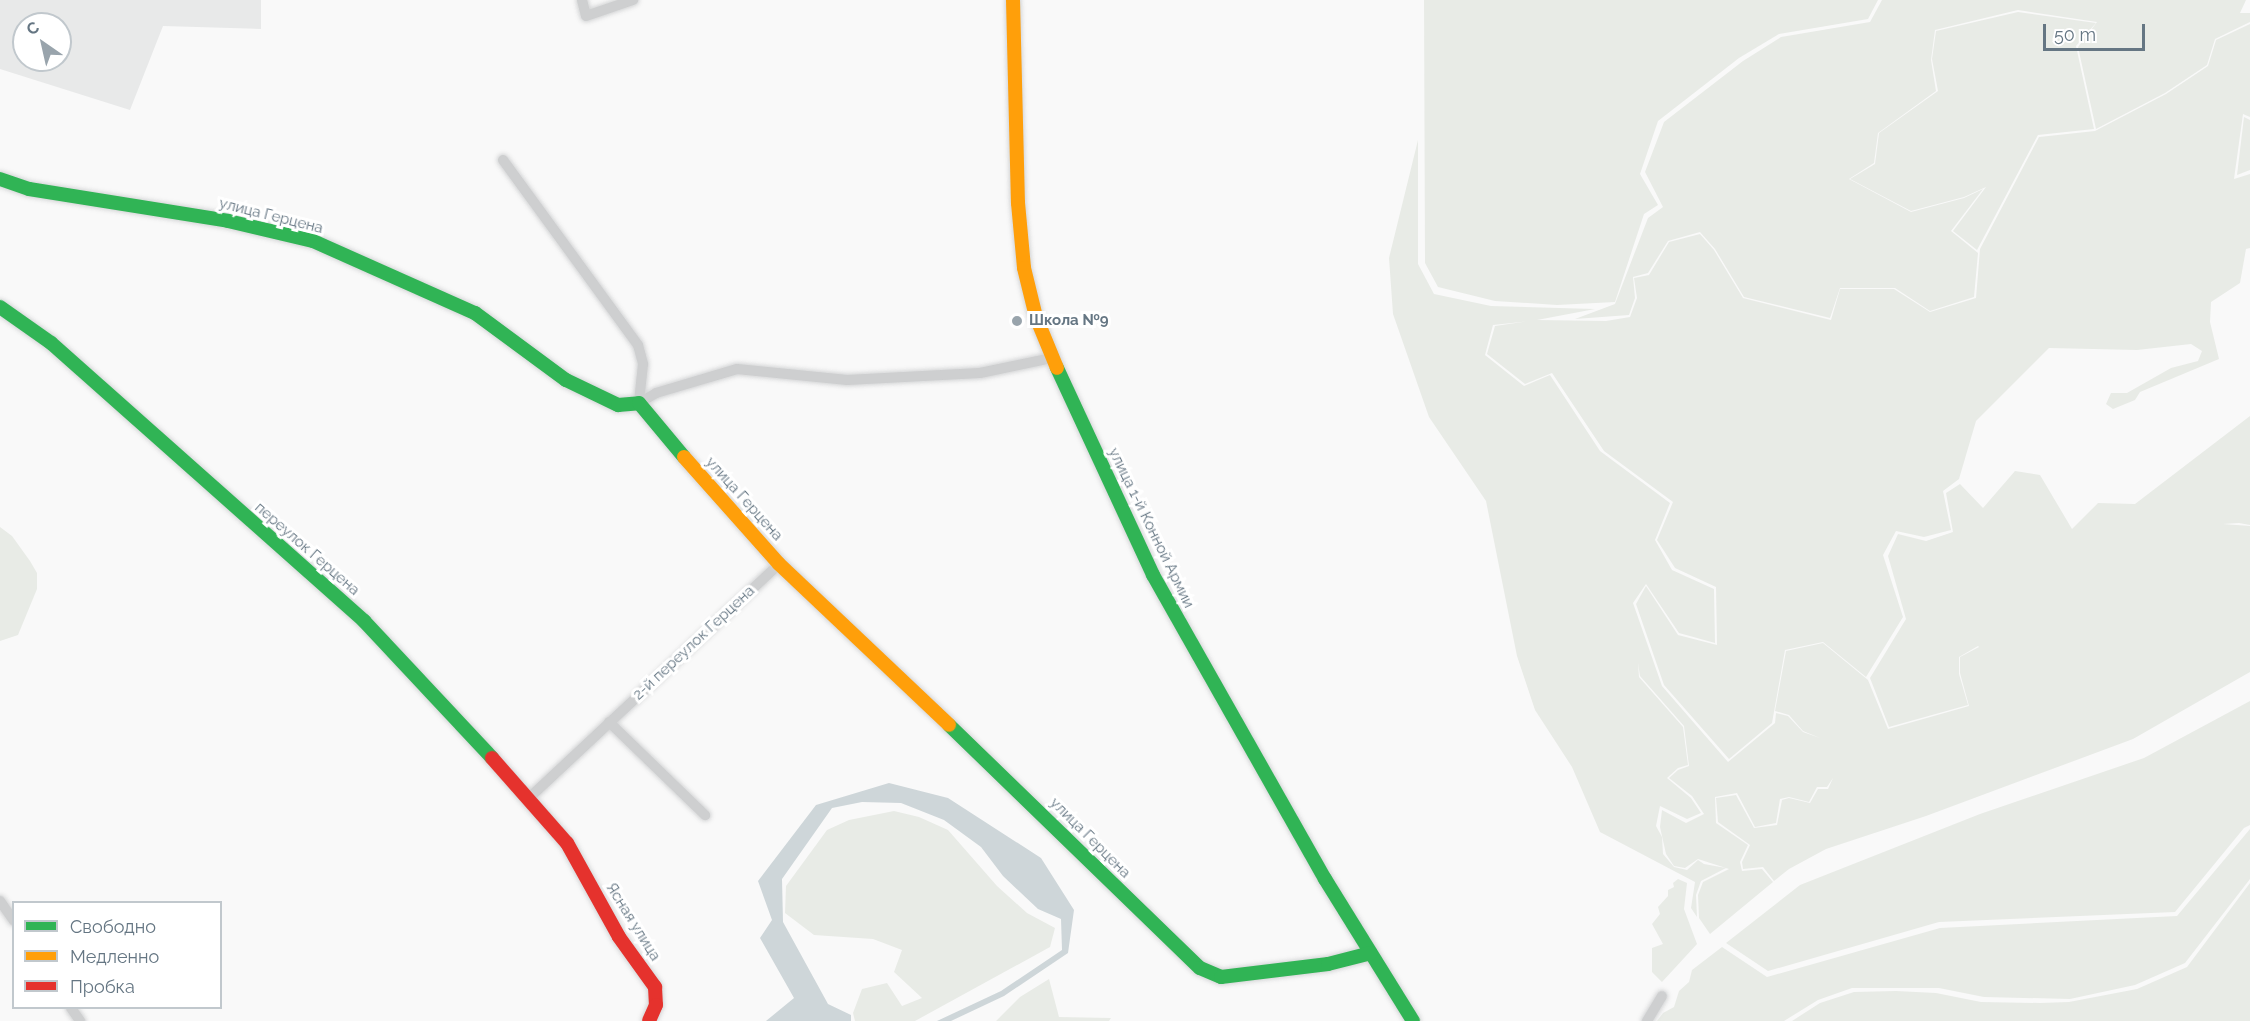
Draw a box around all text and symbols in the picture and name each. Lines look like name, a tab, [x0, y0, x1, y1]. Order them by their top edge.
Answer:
north arrow	[12, 12, 72, 72]
scale bar	[2046, 12, 2148, 50]
text: С	[23, 17, 43, 39]
text: 50 m	[2054, 24, 2096, 45]
street label: улица Герцена	[217, 194, 325, 238]
place label: Школа №9	[1029, 312, 1108, 330]
marker: Школа №9	[1010, 314, 1024, 328]
street label: улица 1-й Конной Армии	[1104, 445, 1198, 611]
street label: улица Герцена	[702, 453, 786, 545]
street label: переулок Герцена	[251, 499, 363, 599]
street label: 2-й переулок Герцена	[630, 582, 758, 704]
street label: улица Герцена	[1046, 794, 1134, 882]
street label: Ясная улица	[602, 880, 664, 964]
legend	[12, 901, 222, 1009]
text: Свободно	[70, 916, 156, 937]
text: Медленно	[70, 946, 159, 967]
text: Пробка	[70, 976, 135, 997]

